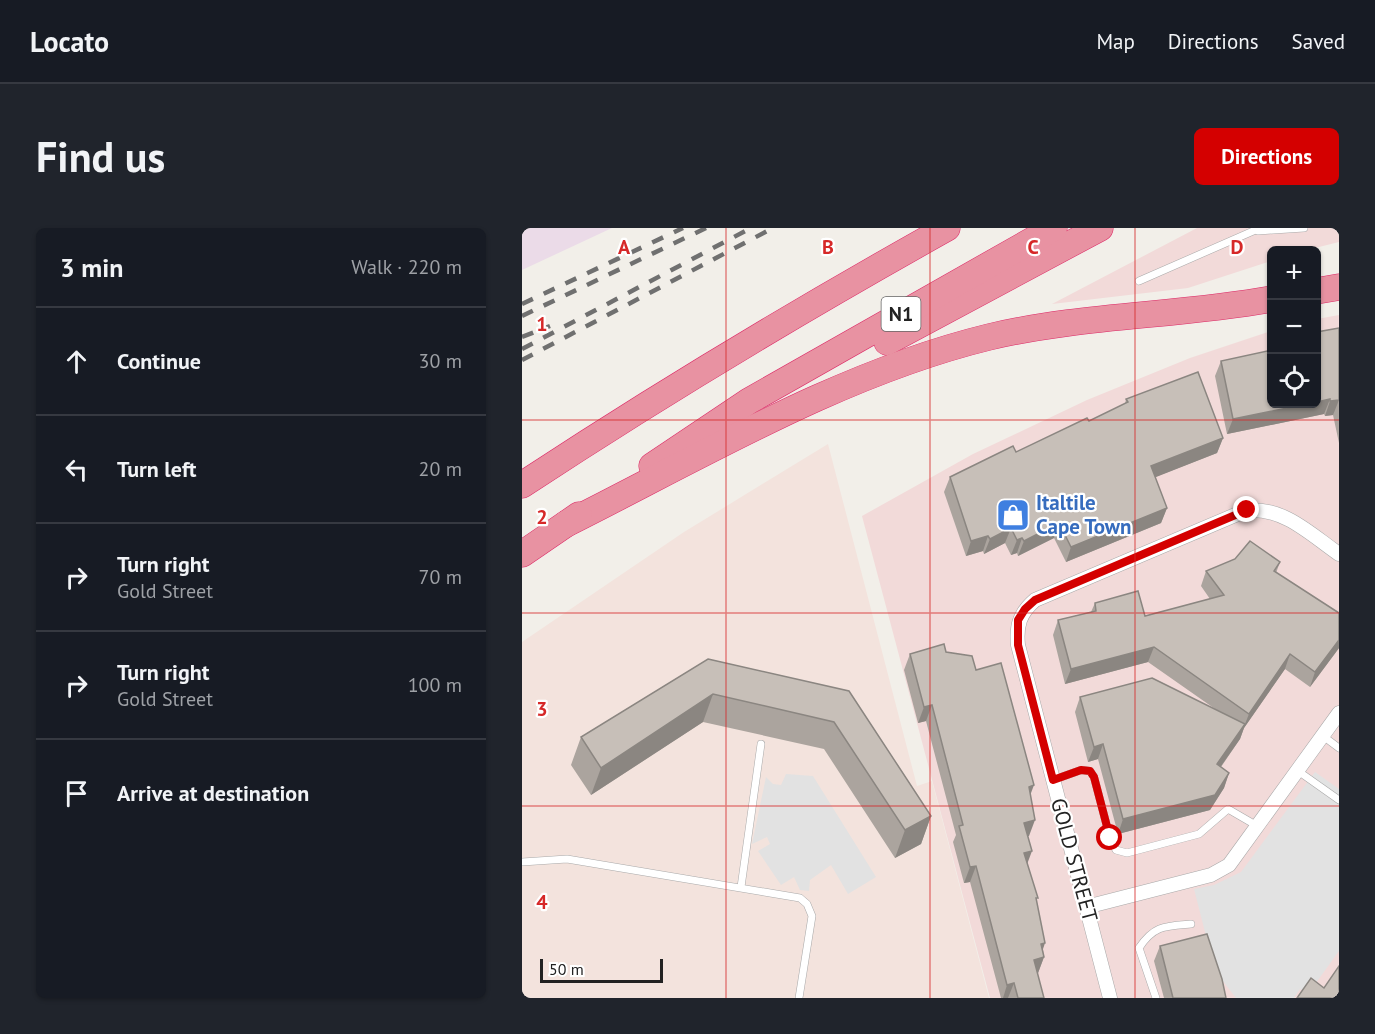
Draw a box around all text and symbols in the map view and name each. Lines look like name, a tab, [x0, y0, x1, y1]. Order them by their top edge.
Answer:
text: Locato	[30, 23, 109, 60]
text: Map	[1096, 28, 1135, 55]
text: Directions	[1168, 28, 1259, 55]
text: Saved	[1292, 28, 1345, 55]
button: Directions	[1194, 128, 1339, 185]
text: Find us	[36, 129, 165, 184]
text: A	[618, 234, 631, 260]
text: B	[822, 234, 834, 260]
text: C	[1027, 234, 1039, 260]
text: D	[1231, 234, 1244, 260]
map controls	[1267, 246, 1321, 408]
button: +	[1267, 246, 1321, 300]
text: 3 min	[60, 251, 123, 284]
text: Walk · 220 m	[351, 254, 462, 280]
road number: N1	[882, 297, 920, 331]
button: −	[1267, 300, 1321, 354]
text: 1	[536, 311, 548, 337]
icon: ahead	[60, 345, 93, 378]
text: Continue	[117, 347, 201, 375]
text: 30 m	[419, 348, 462, 374]
button: locate	[1267, 354, 1321, 408]
icon: left	[60, 453, 93, 486]
text: Turn left	[117, 455, 197, 483]
text: 20 m	[419, 456, 462, 482]
place label: Italtile Cape Town	[1036, 489, 1131, 540]
route end	[1233, 496, 1259, 522]
shop icon: Italtile Cape Town	[995, 497, 1031, 533]
text: 2	[536, 504, 548, 530]
text: Turn right	[117, 550, 209, 578]
icon: right	[60, 561, 93, 594]
text: 70 m	[419, 564, 462, 590]
text: Gold Street	[117, 578, 213, 604]
text: Turn right	[117, 658, 209, 686]
icon: right	[60, 669, 93, 702]
text: 100 m	[408, 672, 462, 698]
text: Gold Street	[117, 686, 213, 712]
text: 3	[536, 696, 548, 722]
icon: arrive	[60, 777, 93, 810]
text: Arrive at destination	[117, 779, 309, 807]
street label: GOLD STREET	[1045, 795, 1104, 925]
route start	[1096, 824, 1122, 850]
text: 4	[536, 889, 548, 915]
scale bar	[540, 956, 663, 984]
text: 50 m	[549, 959, 584, 979]

